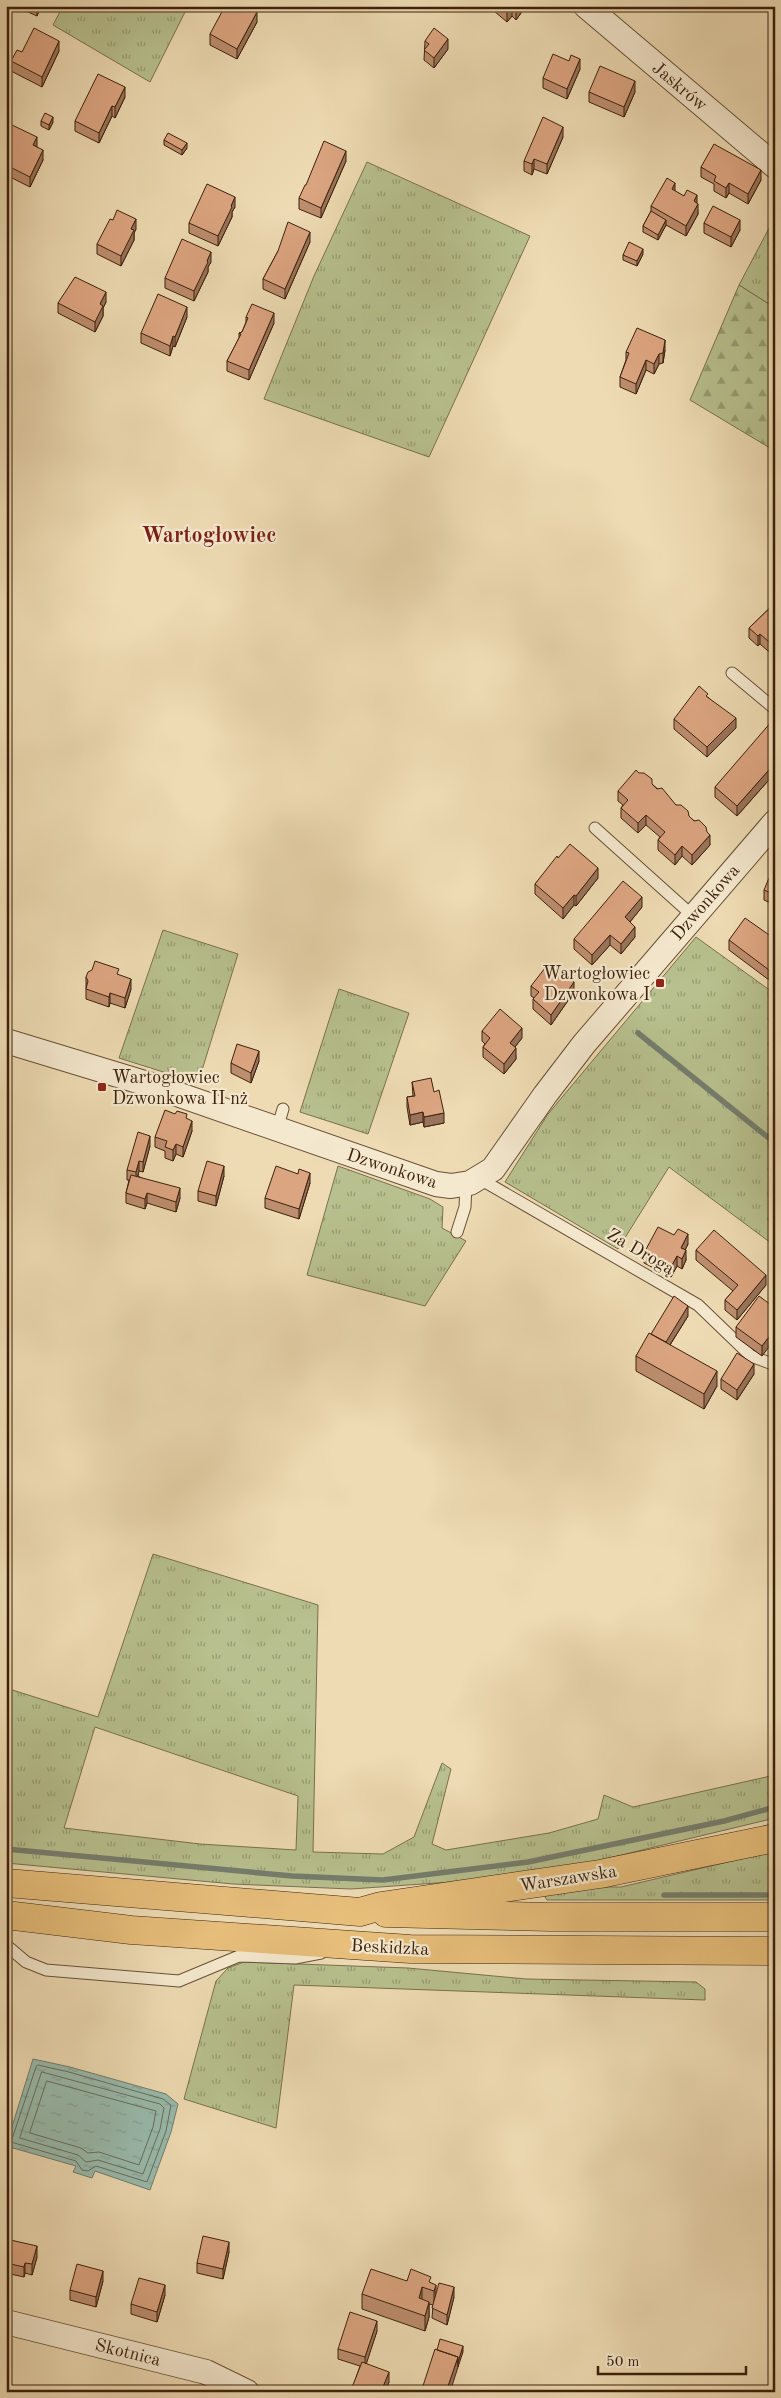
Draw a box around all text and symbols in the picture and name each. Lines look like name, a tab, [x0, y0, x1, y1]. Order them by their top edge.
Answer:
street label: Jaskrów	[648, 59, 710, 115]
district label: Wartogłowiec	[141, 525, 277, 547]
street label: Dzwonkowa	[668, 861, 743, 944]
place label: Wartogłowiec Dzwonkowa I	[542, 965, 650, 1004]
marker: Wartogłowiec Dzwonkowa I	[654, 977, 666, 989]
place label: Wartogłowiec Dzwonkowa II nż	[112, 1069, 248, 1108]
marker: Wartogłowiec Dzwonkowa II nż	[96, 1081, 108, 1093]
street label: Dzwonkowa	[344, 1146, 439, 1192]
street label: Za Drogą	[604, 1225, 677, 1278]
street label: Warszawska	[518, 1862, 618, 1896]
street label: Beskidzka	[350, 1937, 430, 1959]
street label: Skotnica	[93, 2336, 163, 2370]
scale bar	[598, 2343, 746, 2375]
text: 50 m	[606, 2355, 640, 2370]

